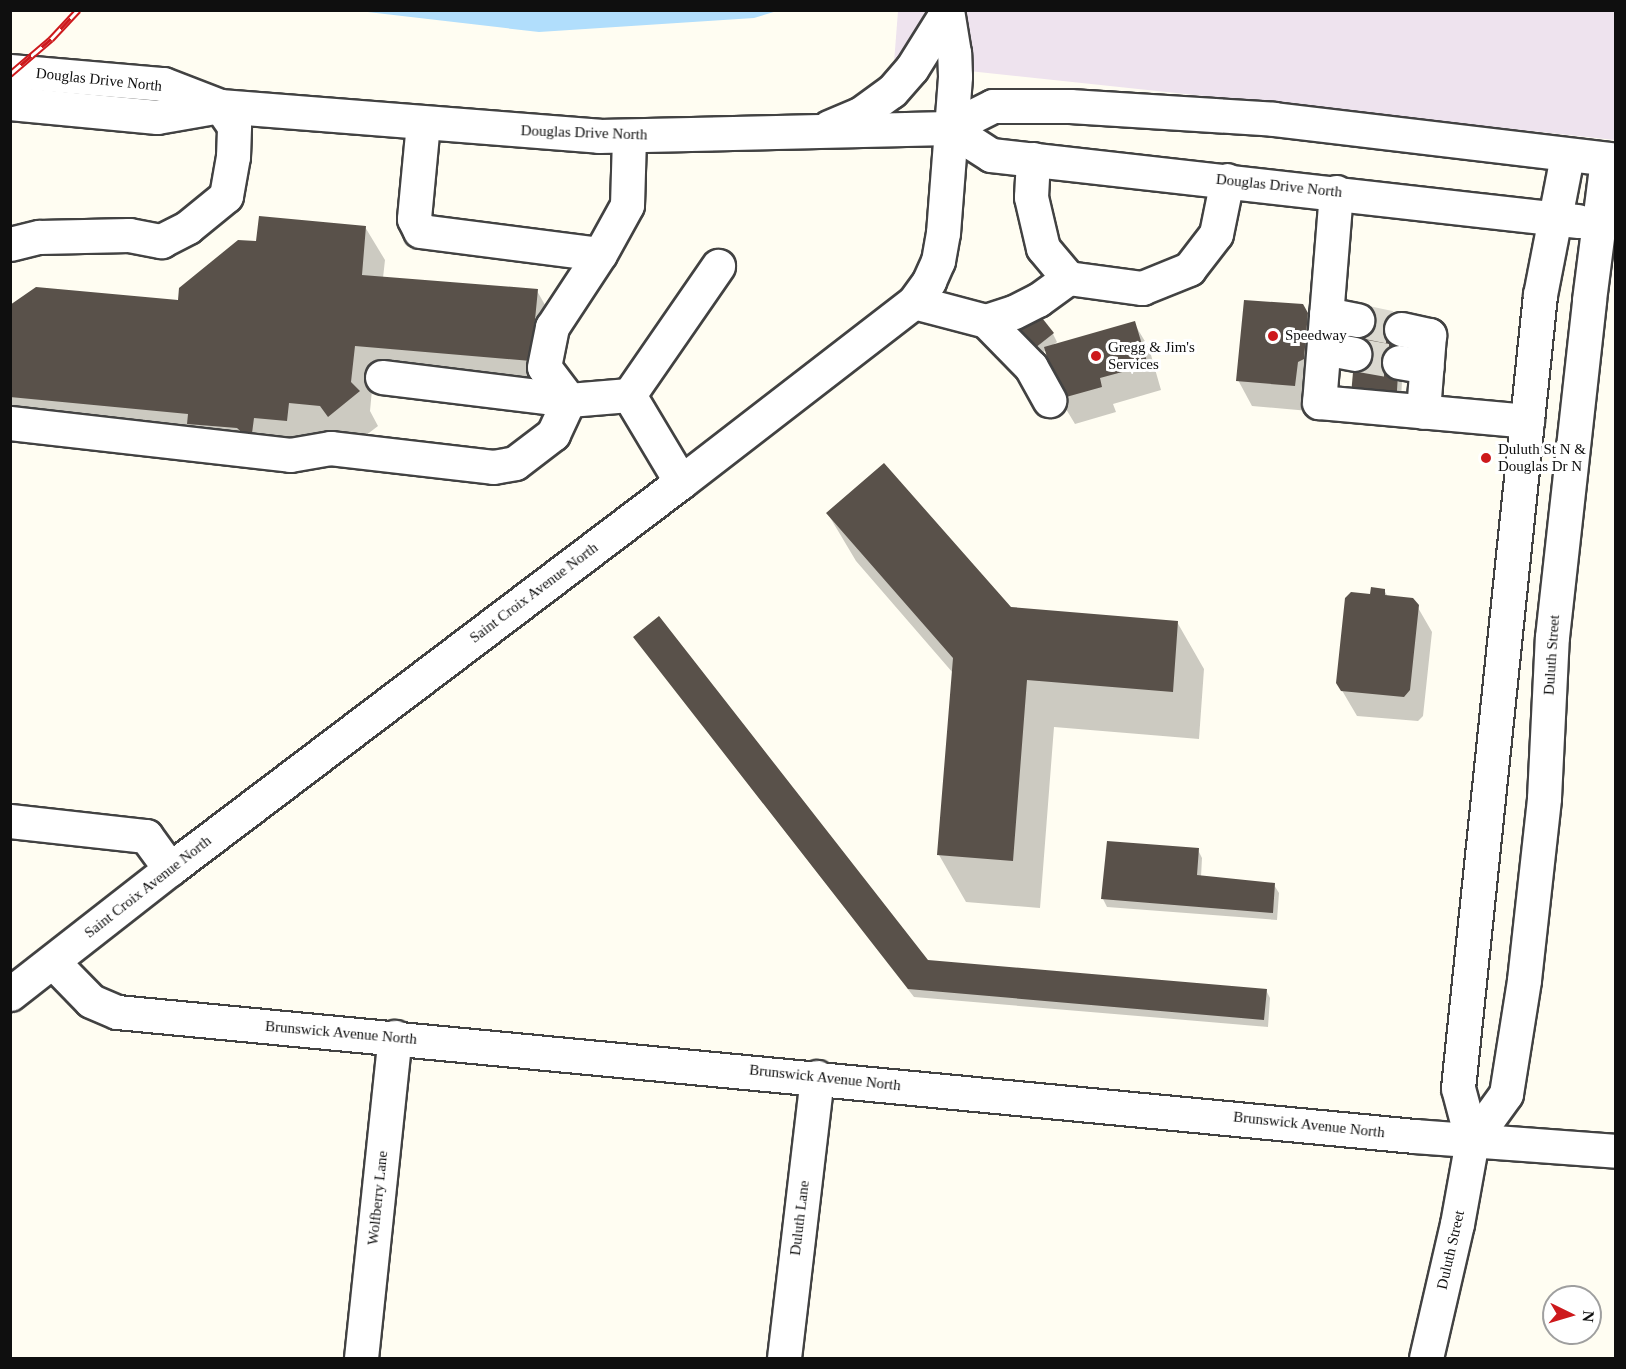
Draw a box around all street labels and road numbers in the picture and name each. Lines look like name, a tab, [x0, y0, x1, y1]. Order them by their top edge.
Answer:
street label: Douglas Drive North	[35, 64, 163, 96]
street label: Douglas Drive North	[520, 122, 648, 144]
street label: Douglas Drive North	[1215, 170, 1343, 202]
street label: Saint Croix Avenue North	[466, 539, 602, 647]
street label: Duluth Street	[1540, 614, 1564, 696]
street label: Saint Croix Avenue North	[81, 832, 215, 942]
street label: Brunswick Avenue North	[264, 1017, 418, 1049]
street label: Brunswick Avenue North	[748, 1061, 902, 1095]
street label: Brunswick Avenue North	[1232, 1108, 1386, 1142]
street label: Wolfberry Lane	[364, 1150, 392, 1246]
street label: Duluth Lane	[786, 1179, 814, 1257]
street label: Duluth Street	[1433, 1209, 1469, 1291]

